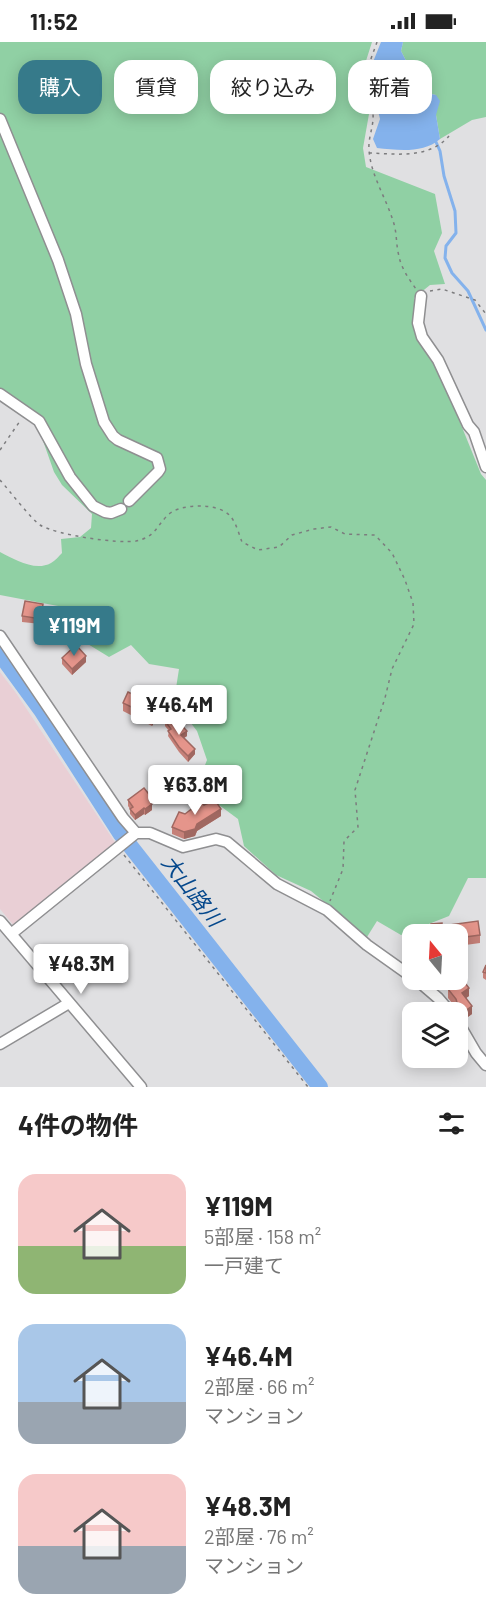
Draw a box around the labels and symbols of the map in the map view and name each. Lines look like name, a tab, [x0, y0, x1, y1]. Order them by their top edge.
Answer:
pin: ¥119M	[32, 606, 116, 657]
pin: ¥46.4M	[130, 685, 228, 736]
pin: ¥63.8M	[146, 765, 244, 816]
water label: 大山路川	[157, 849, 230, 932]
north arrow	[402, 924, 468, 990]
pin: ¥48.3M	[32, 944, 130, 995]

